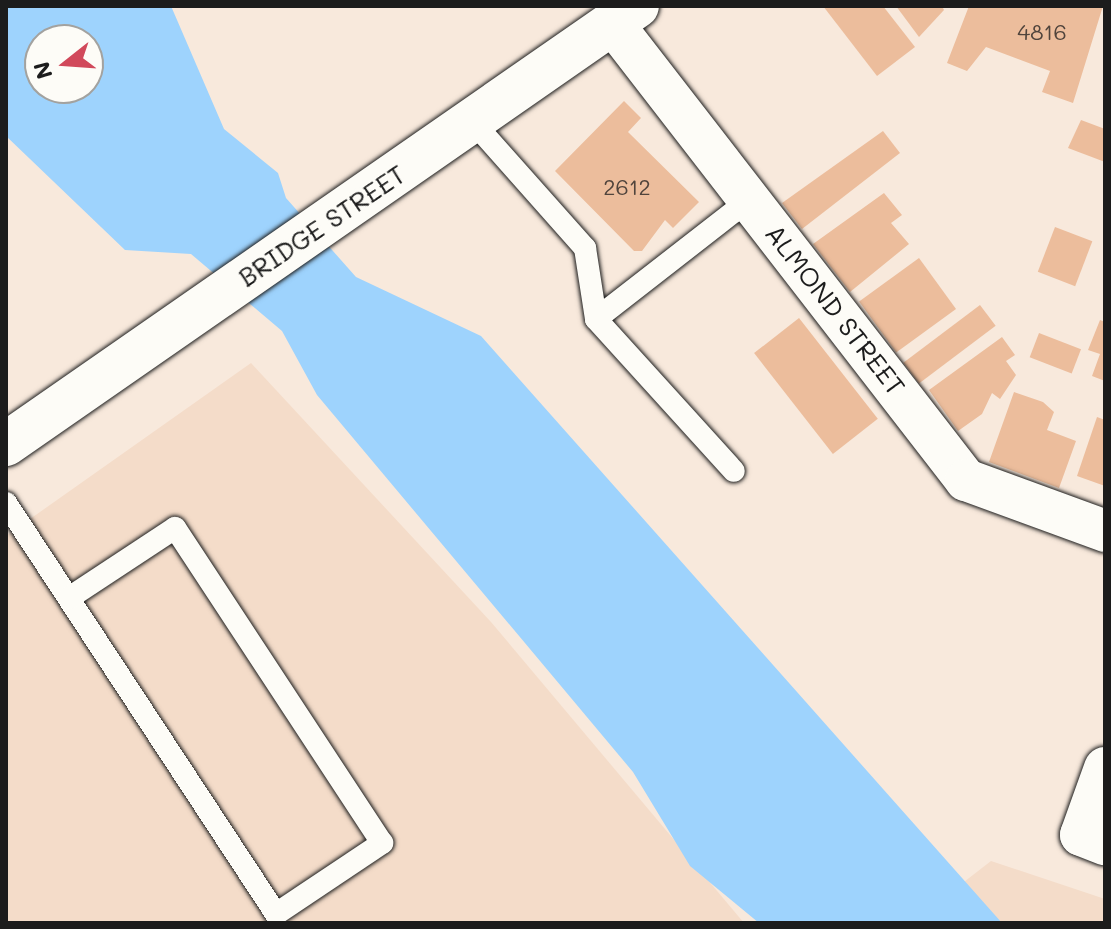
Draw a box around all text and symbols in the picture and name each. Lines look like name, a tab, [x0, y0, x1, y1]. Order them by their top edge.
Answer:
house number: 4816	[1017, 19, 1067, 45]
north arrow	[24, 24, 104, 104]
text: N	[26, 58, 59, 83]
street label: BRIDGE STREET	[233, 159, 411, 293]
house number: 2612	[603, 174, 651, 200]
street label: ALMOND STREET	[759, 218, 911, 402]

